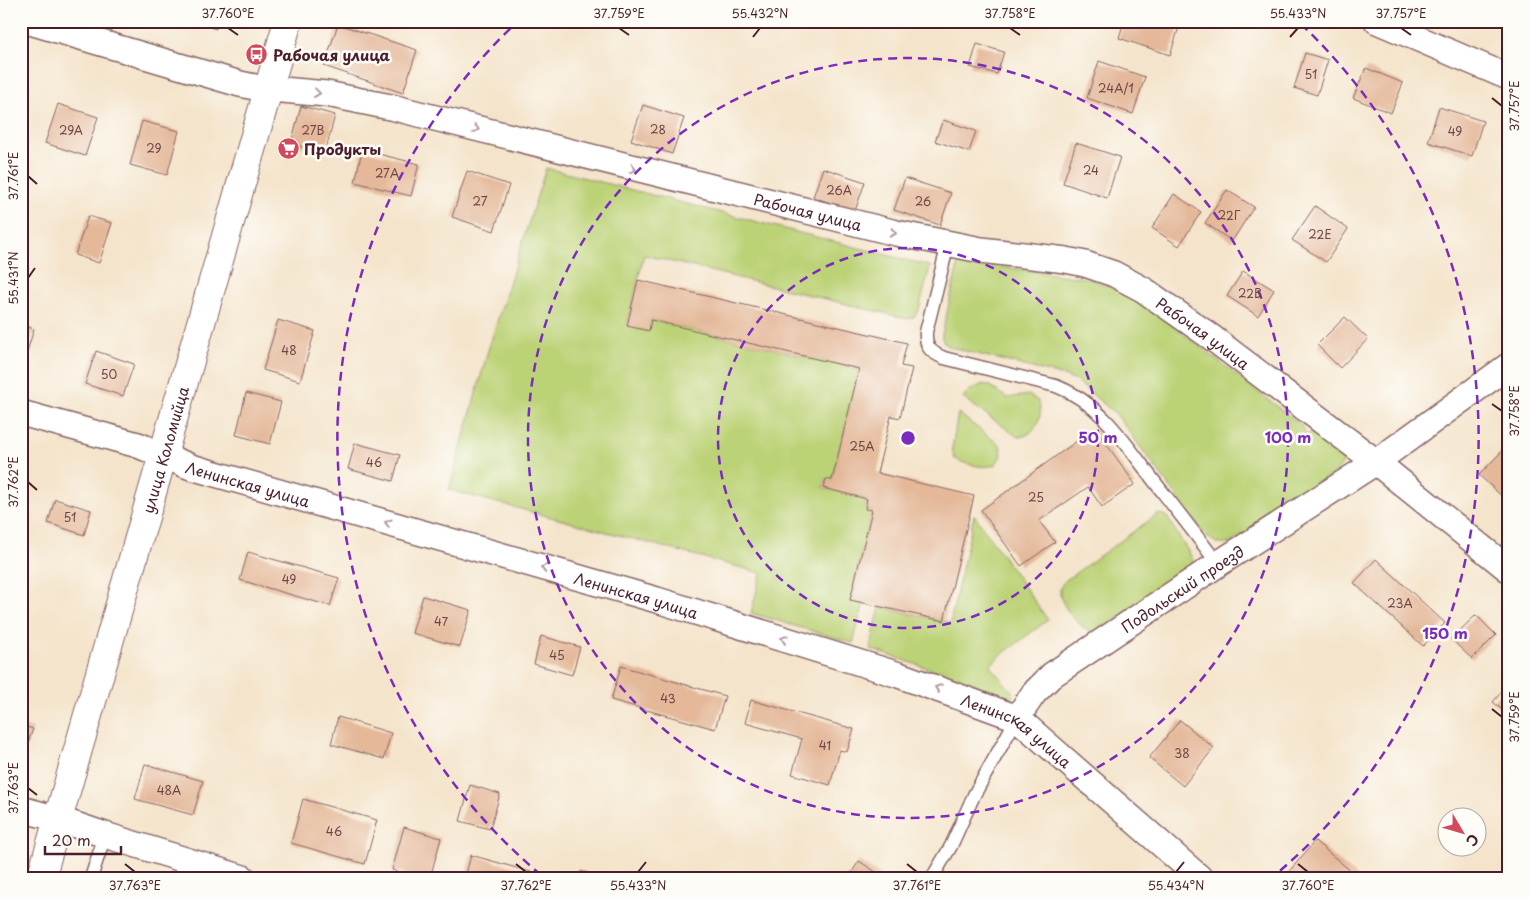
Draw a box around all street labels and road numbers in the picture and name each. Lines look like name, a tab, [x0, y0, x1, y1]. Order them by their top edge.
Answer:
street label: Рабочая улица	[752, 187, 865, 236]
street label: Рабочая улица	[1152, 291, 1255, 375]
street label: улица Коломийца	[135, 382, 194, 516]
street label: Ленинская улица	[183, 455, 313, 512]
street label: Подольский проезд	[1116, 539, 1248, 638]
street label: Ленинская улица	[572, 566, 702, 624]
street label: Ленинская улица	[958, 687, 1078, 773]

